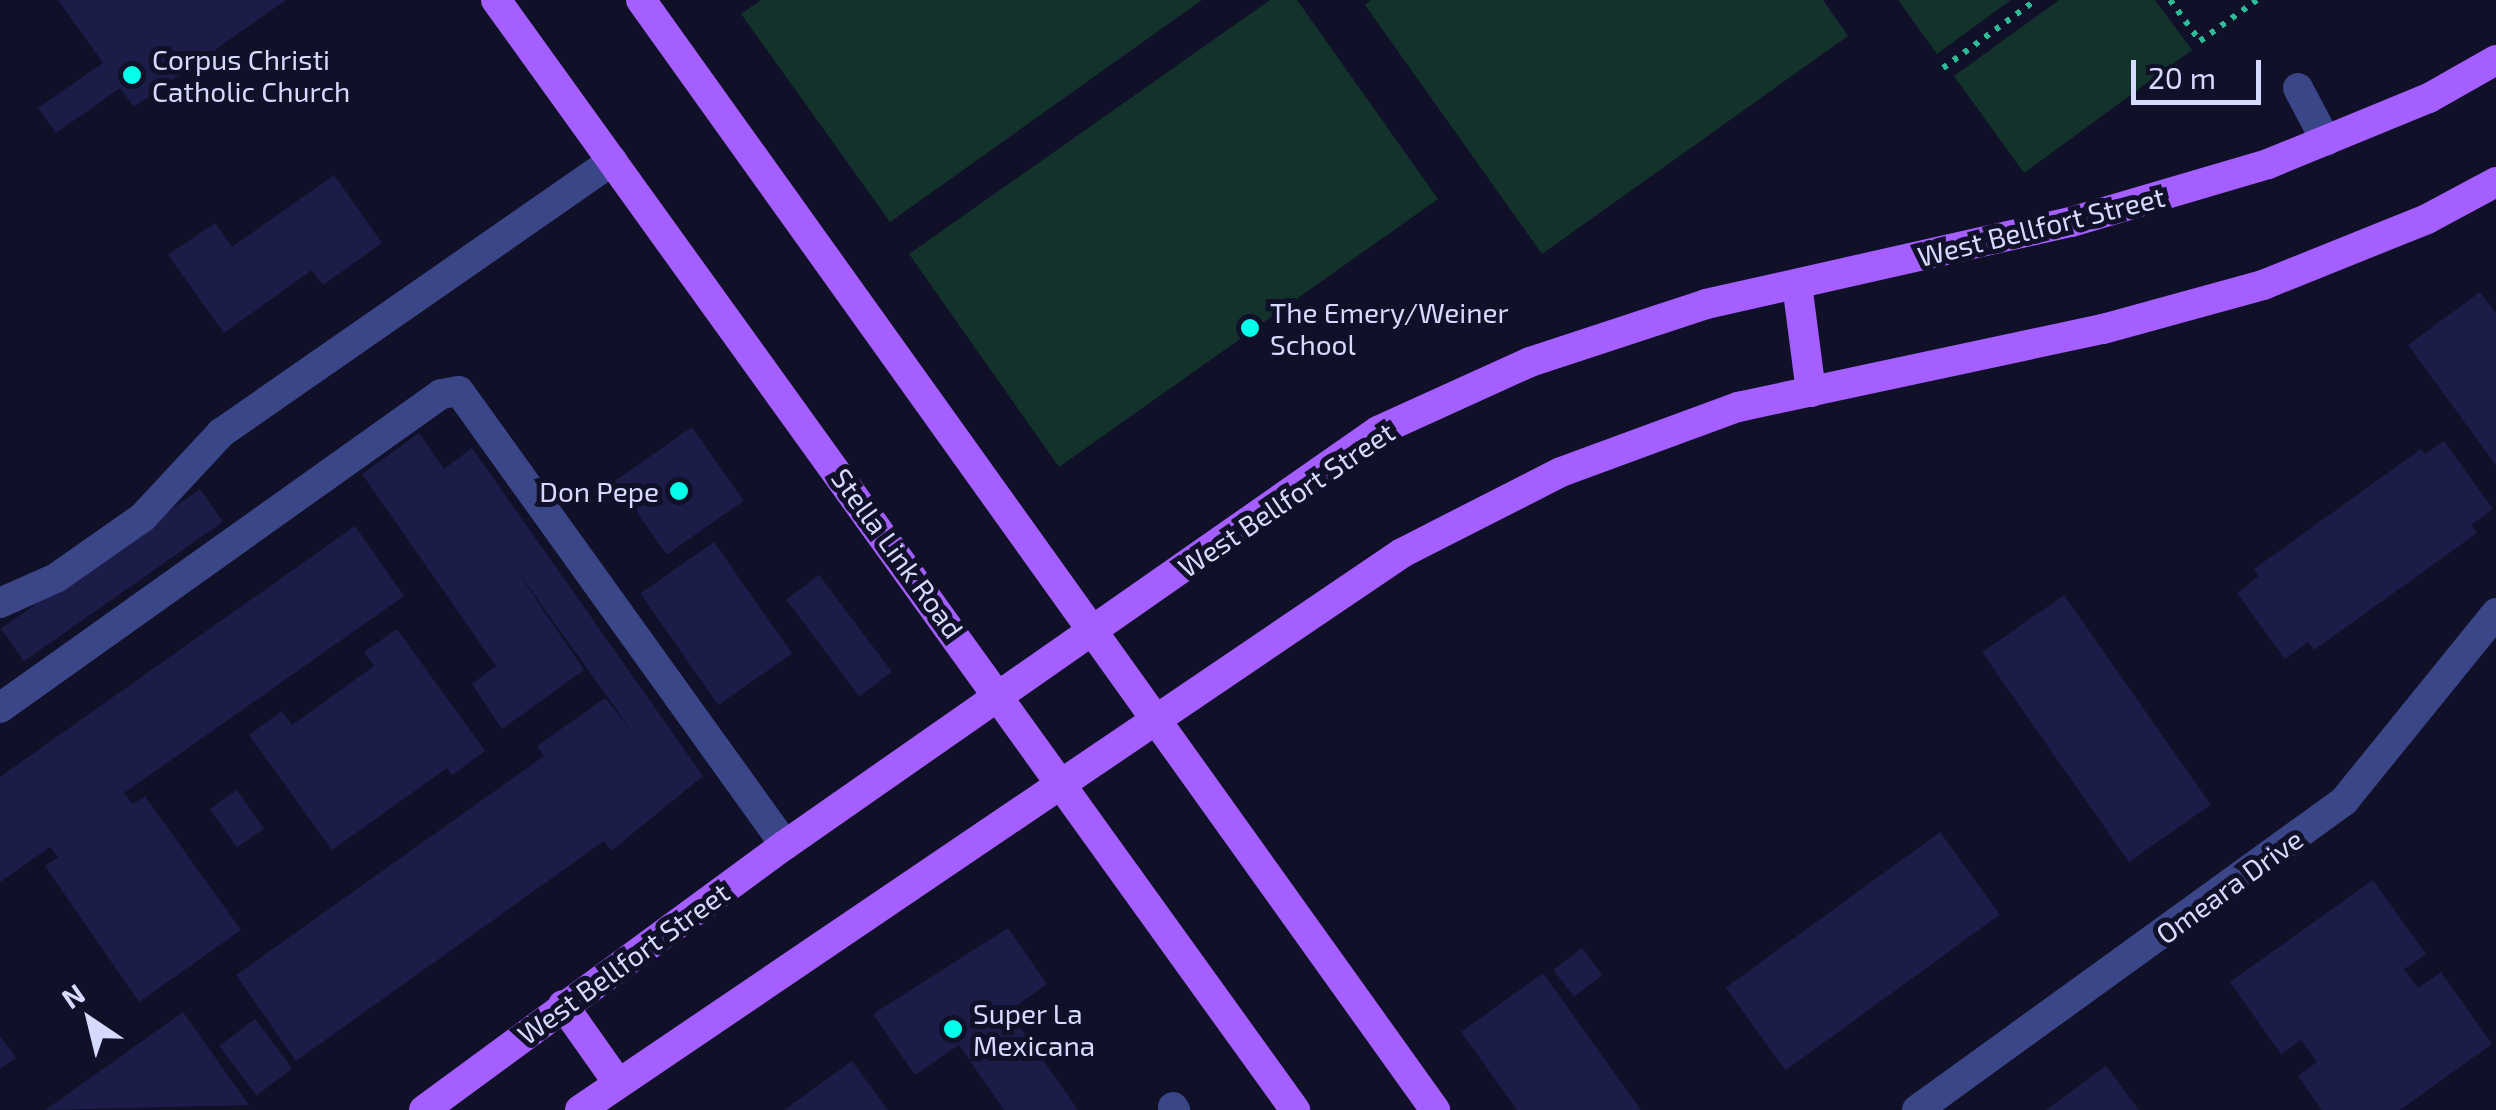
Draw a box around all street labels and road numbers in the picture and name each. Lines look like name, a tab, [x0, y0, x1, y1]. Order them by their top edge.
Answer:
street label: West Bellfort Street	[1914, 179, 2168, 273]
street label: West Bellfort Street	[1172, 414, 1400, 584]
street label: Stella Link Road	[825, 461, 971, 645]
street label: Omeara Drive	[2149, 822, 2309, 950]
street label: West Bellfort Street	[511, 875, 735, 1051]

